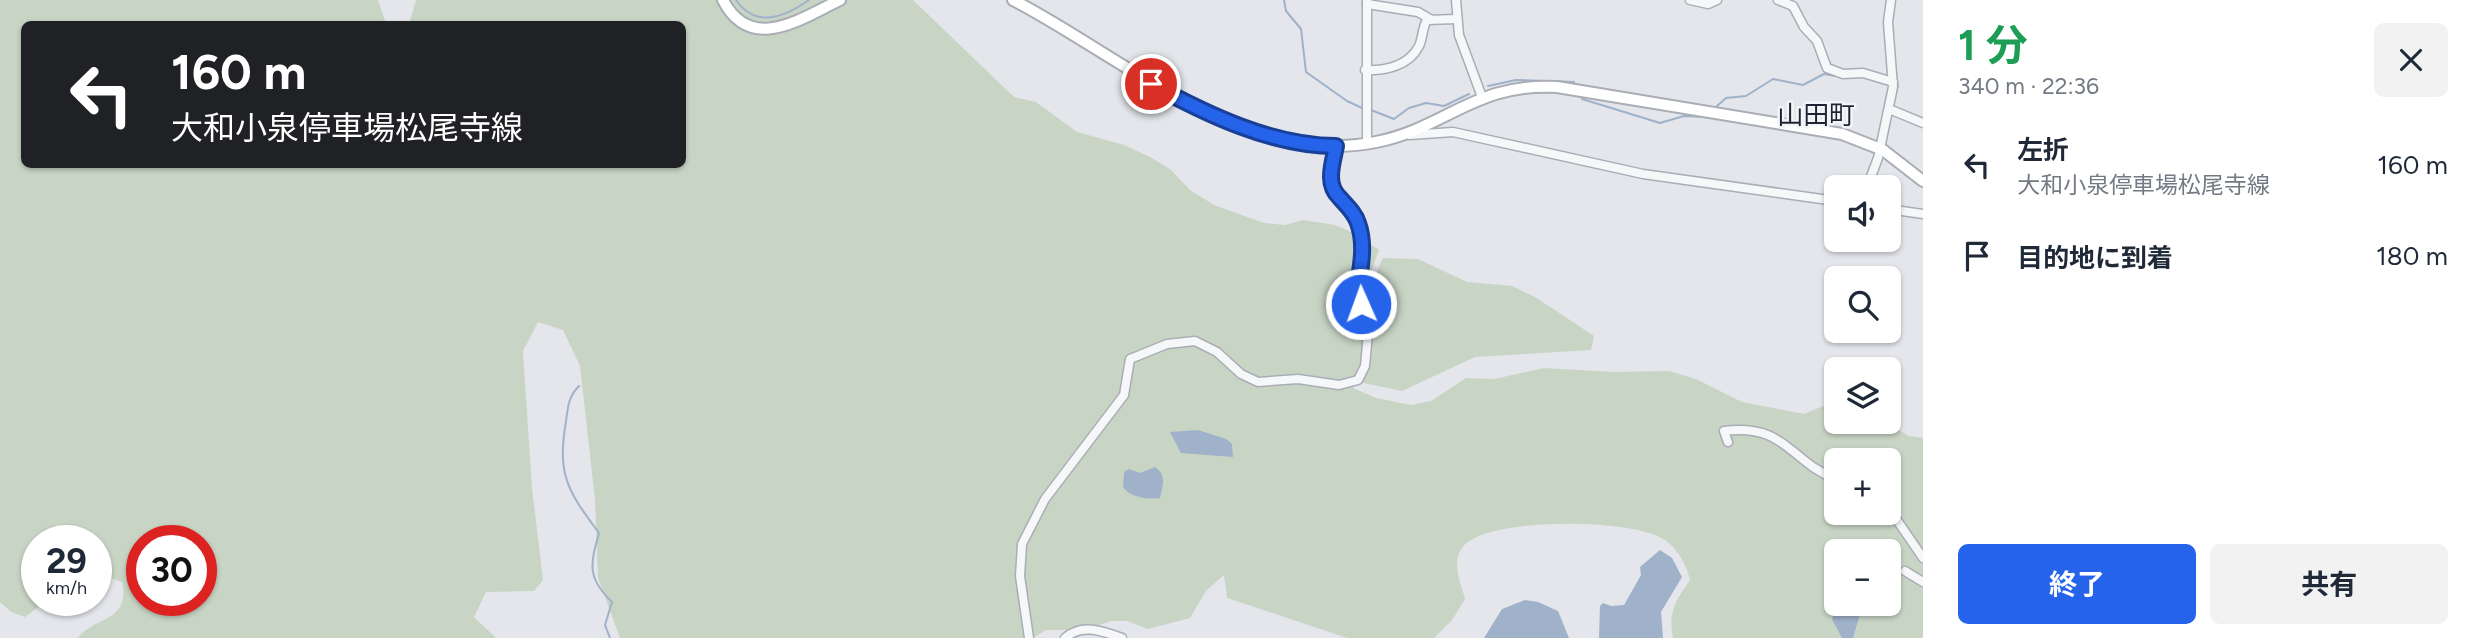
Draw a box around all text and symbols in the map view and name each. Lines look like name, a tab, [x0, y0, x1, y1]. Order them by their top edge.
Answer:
text: 1 分	[1958, 20, 2028, 71]
button: close	[2374, 23, 2448, 97]
text: 160 m	[171, 42, 306, 101]
icon: left	[56, 49, 147, 140]
pin	[1121, 54, 1181, 114]
icon: arrive	[1132, 65, 1170, 103]
text: 340 m · 22:36	[1958, 72, 2099, 100]
district label: 山田町	[1777, 99, 1855, 131]
text: 大和小泉停車場松尾寺線	[171, 109, 523, 147]
text: 左折	[2017, 134, 2069, 166]
icon: left	[1958, 146, 1996, 184]
text: 160 m	[2377, 149, 2448, 181]
text: 大和小泉停車場松尾寺線	[2017, 171, 2270, 199]
map controls	[1824, 175, 1901, 616]
button: sound	[1824, 175, 1901, 252]
icon: arrive	[1958, 237, 1996, 275]
text: 180 m	[2376, 240, 2448, 272]
text: 目的地に到着	[2017, 242, 2173, 274]
button: search	[1824, 266, 1901, 343]
position arrow	[1324, 267, 1398, 341]
button: layers	[1824, 357, 1901, 434]
button: +	[1824, 448, 1901, 525]
speed limit sign: 30	[126, 525, 217, 616]
button: −	[1824, 539, 1901, 616]
text: 29	[46, 540, 87, 582]
button: 終了	[1958, 544, 2196, 624]
button: 共有	[2210, 544, 2448, 624]
text: km/h	[46, 577, 87, 599]

